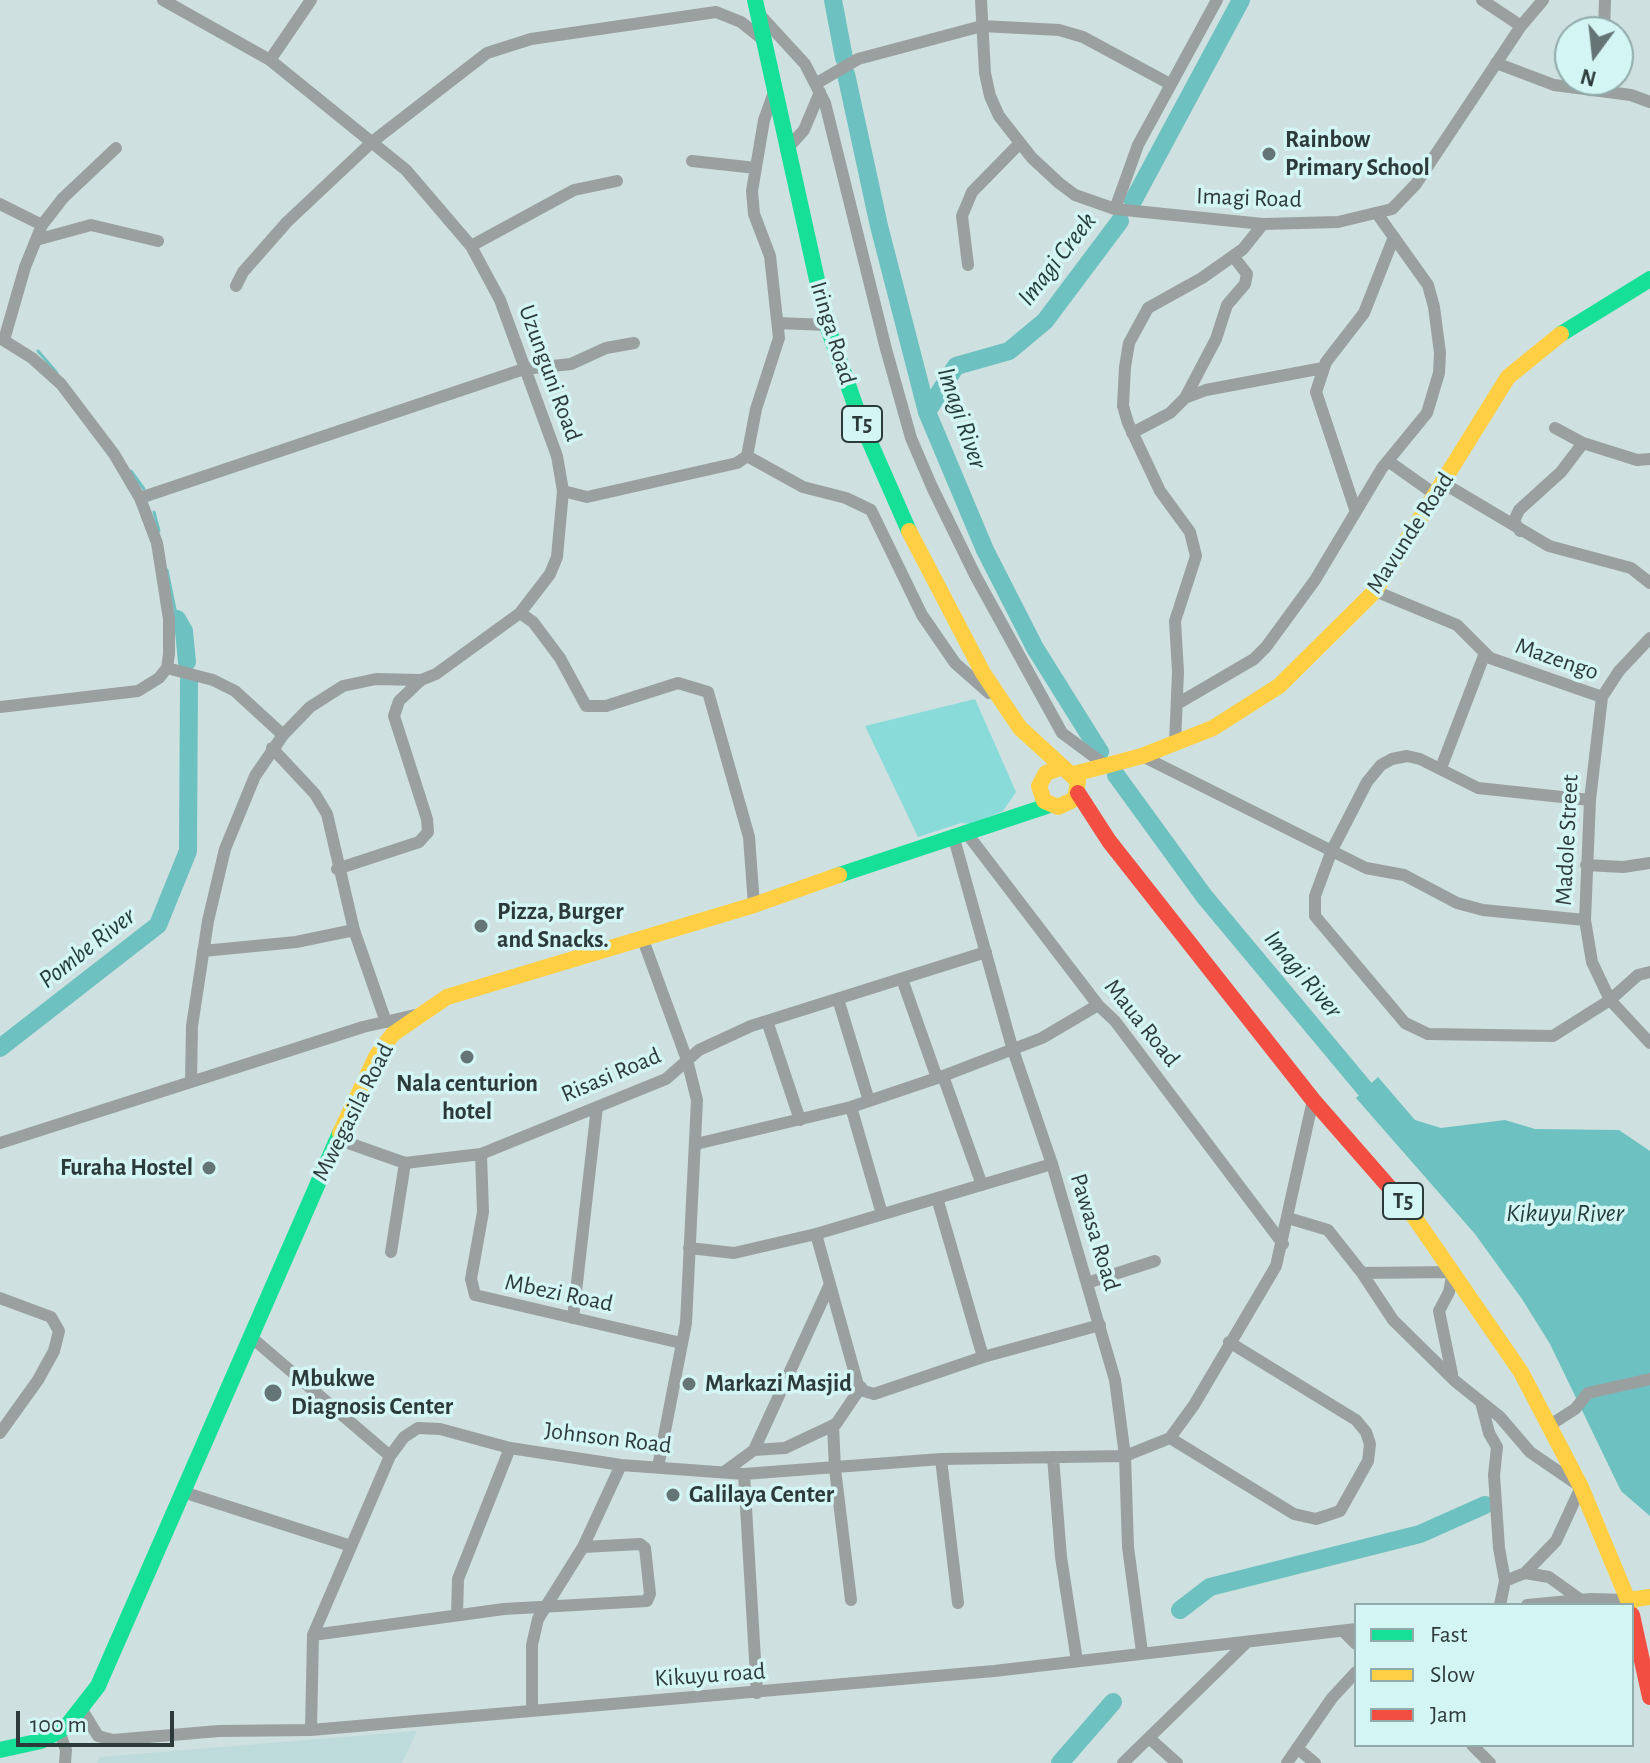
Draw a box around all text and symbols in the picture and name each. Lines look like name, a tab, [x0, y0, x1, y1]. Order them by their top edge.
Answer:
north arrow	[1554, 16, 1634, 96]
text: N	[1578, 65, 1599, 90]
place label: Rainbow Primary School	[1285, 126, 1430, 182]
marker: Rainbow Primary School	[1260, 145, 1278, 163]
street label: Imagi Road	[1196, 182, 1302, 214]
water label: Imagi Creek	[1011, 206, 1103, 312]
street label: Iringa Road	[804, 278, 862, 388]
street label: Uzunguni Road	[512, 301, 588, 445]
water label: Imagi River	[930, 363, 994, 473]
road number: T5	[842, 406, 882, 442]
street label: Mavunde Road	[1360, 467, 1460, 599]
street label: Mazengo	[1512, 631, 1602, 687]
street label: Madole Street	[1549, 774, 1585, 906]
place label: Pizza, Burger and Snacks.	[497, 898, 624, 954]
water label: Pombe River	[32, 901, 142, 995]
marker: Pizza, Burger and Snacks.	[472, 917, 490, 935]
water label: Imagi River	[1257, 924, 1349, 1024]
street label: Maua Road	[1098, 973, 1186, 1073]
street label: Mwegasila Road	[306, 1038, 400, 1186]
street label: Risasi Road	[557, 1041, 665, 1109]
marker: Nala centurion hotel	[458, 1048, 476, 1066]
place label: Nala centurion hotel	[396, 1070, 538, 1126]
place label: Furaha Hostel	[60, 1154, 193, 1182]
marker: Furaha Hostel	[200, 1159, 218, 1177]
street label: Pawasa Road	[1064, 1170, 1126, 1294]
road number: T5	[1383, 1183, 1423, 1219]
water label: Kikuyu River	[1506, 1197, 1624, 1229]
street label: Mbezi Road	[502, 1268, 616, 1318]
place label: Mbukwe Diagnosis Center	[291, 1365, 453, 1421]
place label: Markazi Masjid	[705, 1370, 852, 1398]
marker: Markazi Masjid	[680, 1375, 698, 1393]
marker: Mbukwe Diagnosis Center	[262, 1382, 284, 1404]
street label: Johnson Road	[543, 1416, 673, 1460]
place label: Galilaya Center	[689, 1481, 834, 1509]
marker: Galilaya Center	[664, 1486, 682, 1504]
legend	[1354, 1603, 1634, 1747]
text: Fast	[1430, 1623, 1467, 1647]
street label: Kikuyu road	[653, 1657, 767, 1693]
text: Slow	[1430, 1663, 1475, 1687]
scale bar	[20, 1695, 178, 1745]
text: Jam	[1430, 1703, 1467, 1727]
text: 100 m	[30, 1713, 87, 1737]

